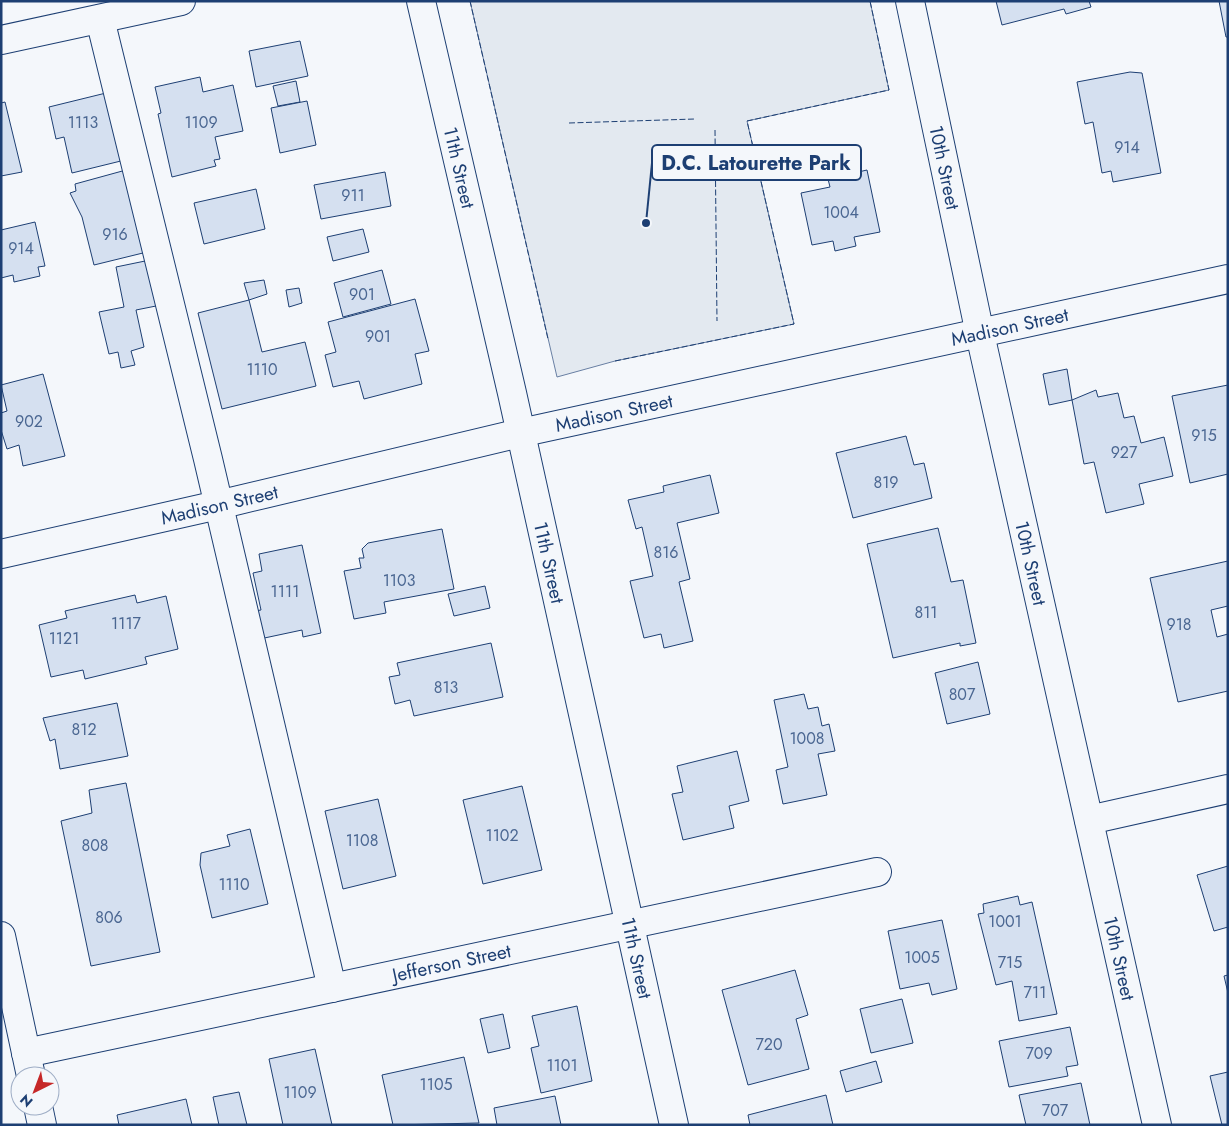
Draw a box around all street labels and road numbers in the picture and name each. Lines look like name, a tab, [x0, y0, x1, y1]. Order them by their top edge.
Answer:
street label: 10th Street	[922, 123, 967, 213]
street label: 11th Street	[437, 124, 482, 211]
street label: Madison Street	[949, 301, 1071, 353]
street label: Madison Street	[553, 387, 676, 439]
street label: Madison Street	[158, 478, 281, 531]
street label: 10th Street	[1008, 518, 1053, 608]
street label: 11th Street	[527, 519, 571, 606]
street label: 10th Street	[1097, 914, 1142, 1004]
street label: 11th Street	[614, 915, 659, 1002]
street label: Jefferson Street	[387, 937, 514, 989]

